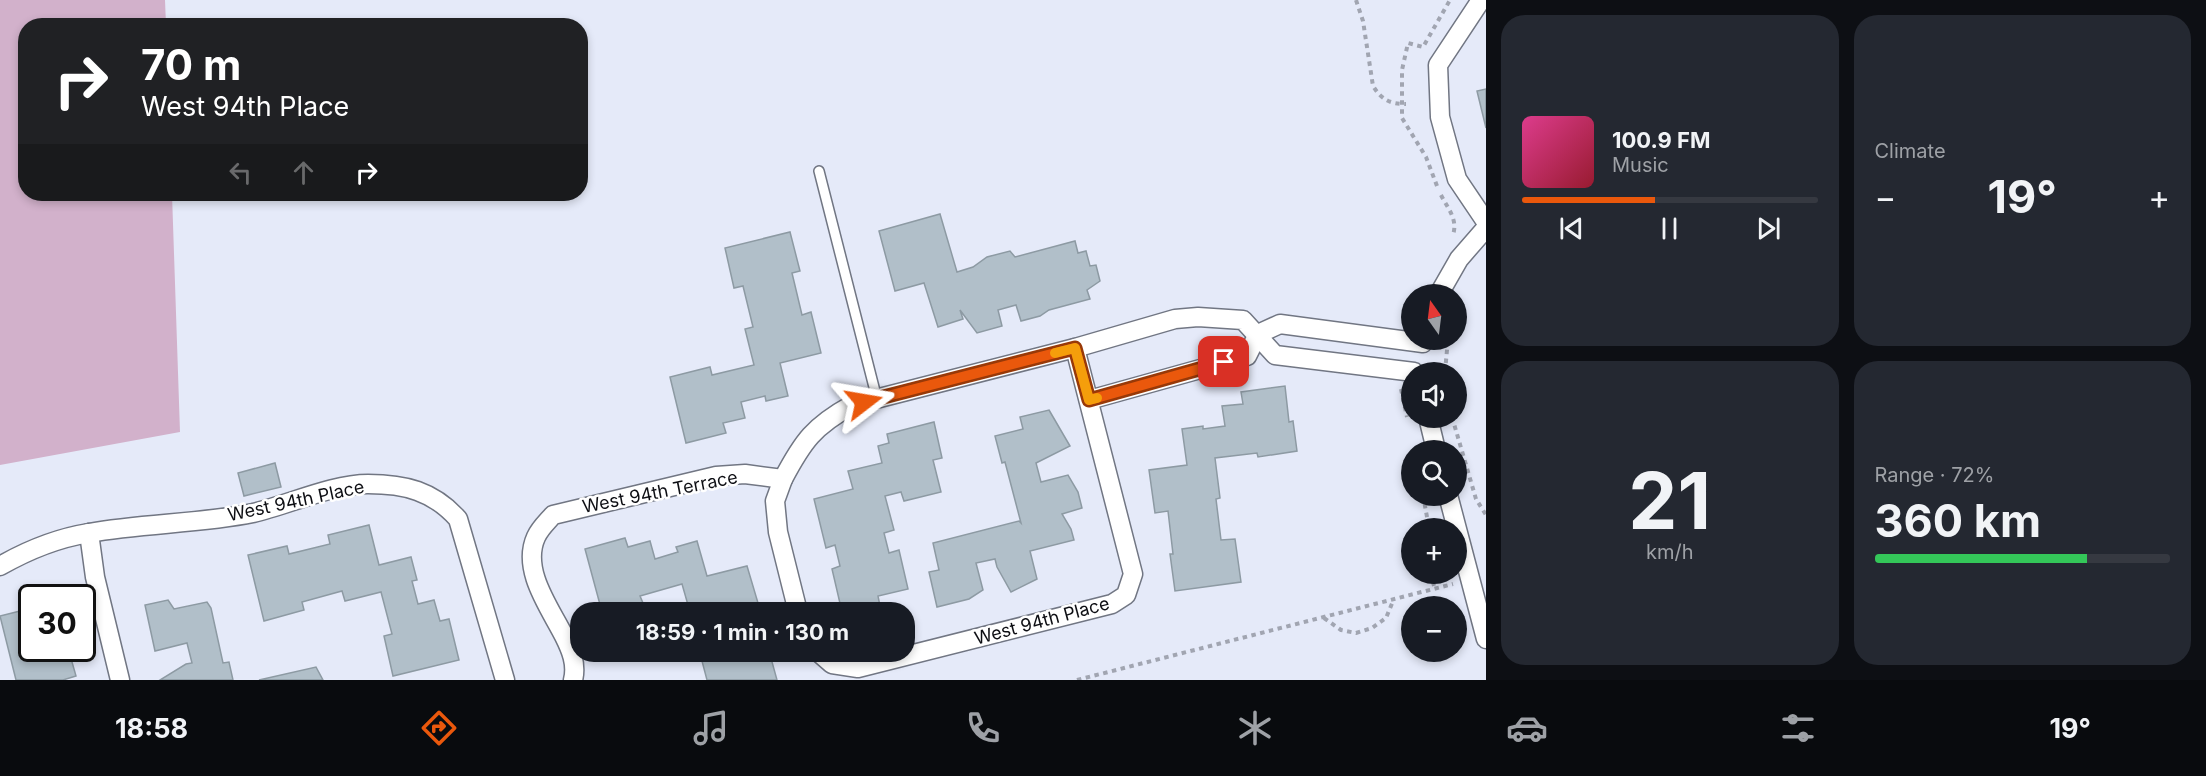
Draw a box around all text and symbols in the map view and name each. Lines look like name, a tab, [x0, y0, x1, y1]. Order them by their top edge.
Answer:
text: 70 m	[141, 39, 241, 90]
icon: right	[42, 42, 120, 120]
text: West 94th Place	[141, 90, 349, 123]
text: 100.9 FM	[1612, 127, 1710, 153]
text: Climate	[1875, 139, 1946, 163]
text: Music	[1612, 153, 1669, 177]
icon: left	[224, 156, 257, 189]
icon: ahead	[287, 156, 320, 189]
icon: right	[350, 156, 383, 189]
text: 19°	[1988, 169, 2057, 224]
text: −	[1875, 177, 1896, 217]
text: +	[2148, 177, 2170, 217]
icon: previous	[1555, 212, 1588, 245]
icon: pause	[1653, 212, 1686, 245]
icon: next	[1752, 212, 1785, 245]
north arrow	[1401, 284, 1467, 350]
map controls	[1401, 284, 1467, 662]
pin	[1198, 336, 1249, 387]
icon: arrive	[1207, 345, 1240, 378]
button: sound	[1401, 362, 1467, 428]
position arrow	[832, 370, 896, 434]
button: search	[1401, 440, 1467, 506]
text: 21	[1628, 453, 1711, 548]
text: Range · 72%	[1875, 463, 1994, 487]
street label: West 94th Terrace	[581, 466, 739, 517]
street label: West 94th Place	[226, 476, 366, 525]
text: 360 km	[1875, 493, 2041, 548]
button: +	[1401, 518, 1467, 584]
text: km/h	[1646, 540, 1694, 564]
speed limit sign: 30	[18, 584, 96, 662]
street label: West 94th Place	[972, 592, 1112, 649]
button: −	[1401, 596, 1467, 662]
text: 18:59 · 1 min · 130 m	[636, 619, 849, 645]
icon: directions	[418, 707, 460, 749]
icon: music	[690, 707, 732, 749]
icon: phone	[962, 707, 1004, 749]
icon: climate	[1234, 707, 1276, 749]
icon: car	[1506, 707, 1548, 749]
icon: filters	[1777, 707, 1819, 749]
text: 18:58	[115, 712, 188, 745]
text: 19°	[2049, 712, 2091, 745]

